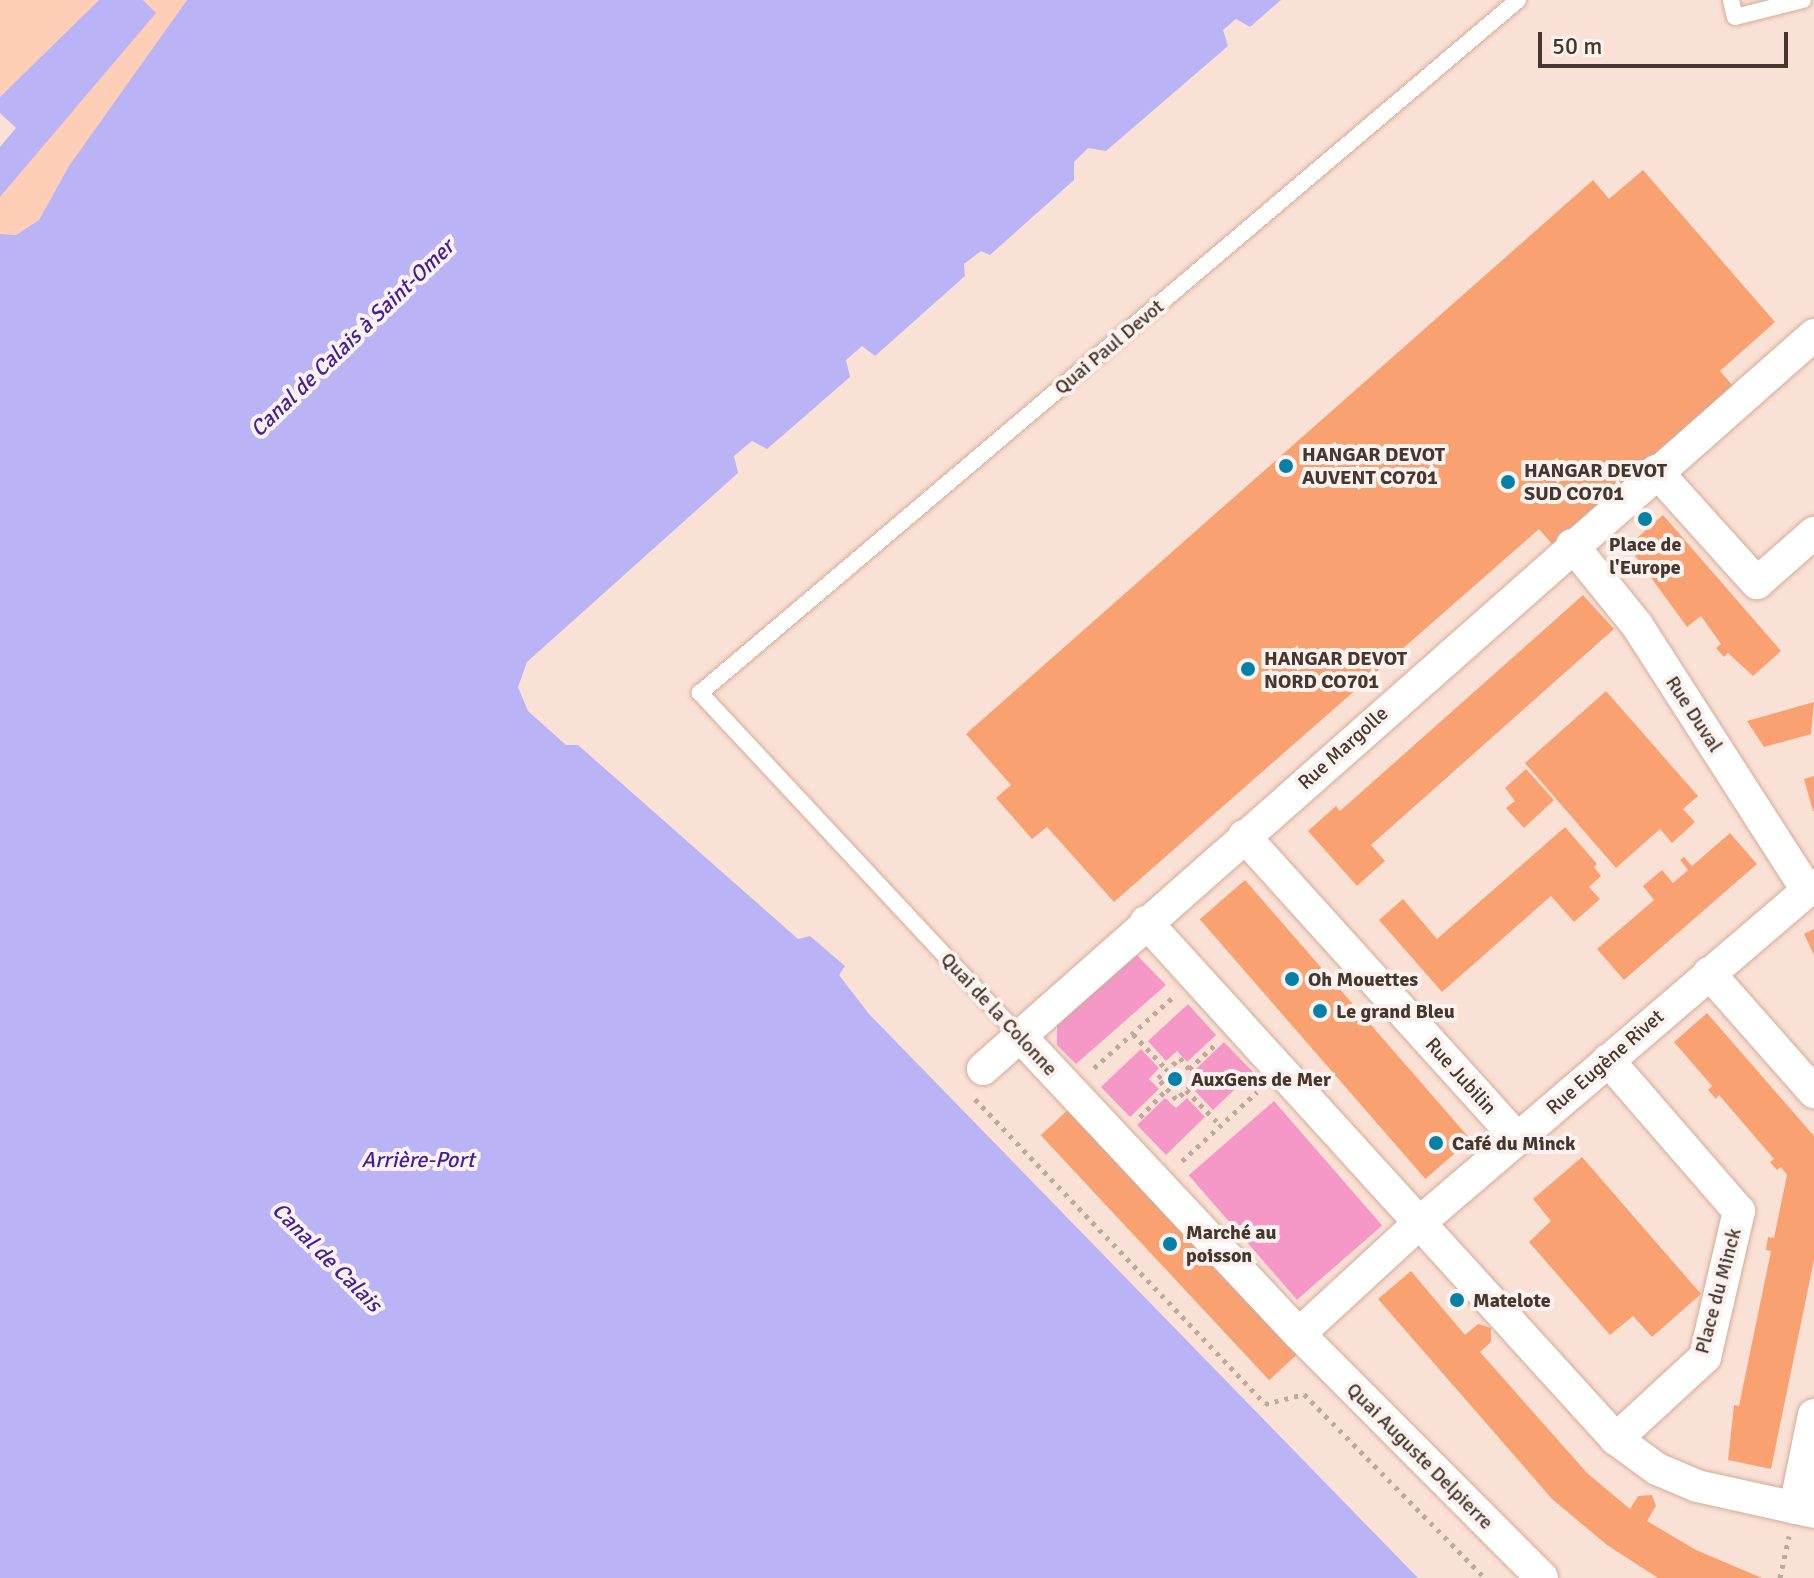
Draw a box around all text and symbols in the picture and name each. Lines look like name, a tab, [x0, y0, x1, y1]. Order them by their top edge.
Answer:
scale bar	[1542, 16, 1792, 66]
text: 50 m	[1552, 31, 1602, 61]
water label: Canal de Calais à Saint-Omer	[245, 234, 459, 442]
street label: Quai Paul Devot	[1050, 294, 1168, 400]
place label: HANGAR DEVOT AUVENT CO701	[1302, 442, 1445, 489]
marker: HANGAR DEVOT AUVENT CO701	[1277, 457, 1295, 475]
place label: HANGAR DEVOT SUD CO701	[1524, 458, 1667, 505]
marker: HANGAR DEVOT SUD CO701	[1499, 473, 1517, 491]
marker: Place de l'Europe	[1636, 510, 1654, 528]
place label: Place de l'Europe	[1609, 532, 1681, 579]
place label: HANGAR DEVOT NORD CO701	[1264, 646, 1407, 693]
marker: HANGAR DEVOT NORD CO701	[1239, 660, 1257, 678]
street label: Rue Duval	[1661, 671, 1727, 757]
street label: Rue Margolle	[1293, 701, 1393, 795]
street label: Quai de la Colonne	[936, 947, 1062, 1081]
place label: Oh Mouettes	[1308, 967, 1418, 991]
marker: Oh Mouettes	[1283, 970, 1301, 988]
place label: Le grand Bleu	[1336, 999, 1455, 1023]
marker: Le grand Bleu	[1311, 1002, 1329, 1020]
street label: Rue Eugène Rivet	[1541, 1004, 1669, 1120]
street label: Rue Jubilin	[1420, 1033, 1502, 1119]
place label: AuxGens de Mer	[1191, 1067, 1331, 1091]
marker: AuxGens de Mer	[1166, 1070, 1184, 1088]
place label: Café du Minck	[1452, 1131, 1576, 1155]
marker: Café du Minck	[1427, 1134, 1445, 1152]
water label: Arrière-Port	[362, 1147, 474, 1173]
water label: Canal de Calais	[267, 1197, 387, 1317]
place label: Marché au poisson	[1186, 1220, 1276, 1267]
street label: Place du Minck	[1690, 1226, 1746, 1356]
marker: Marché au poisson	[1161, 1235, 1179, 1253]
place label: Matelote	[1473, 1288, 1551, 1312]
marker: Matelote	[1448, 1291, 1466, 1309]
street label: Quai Auguste Delpierre	[1342, 1378, 1498, 1534]

